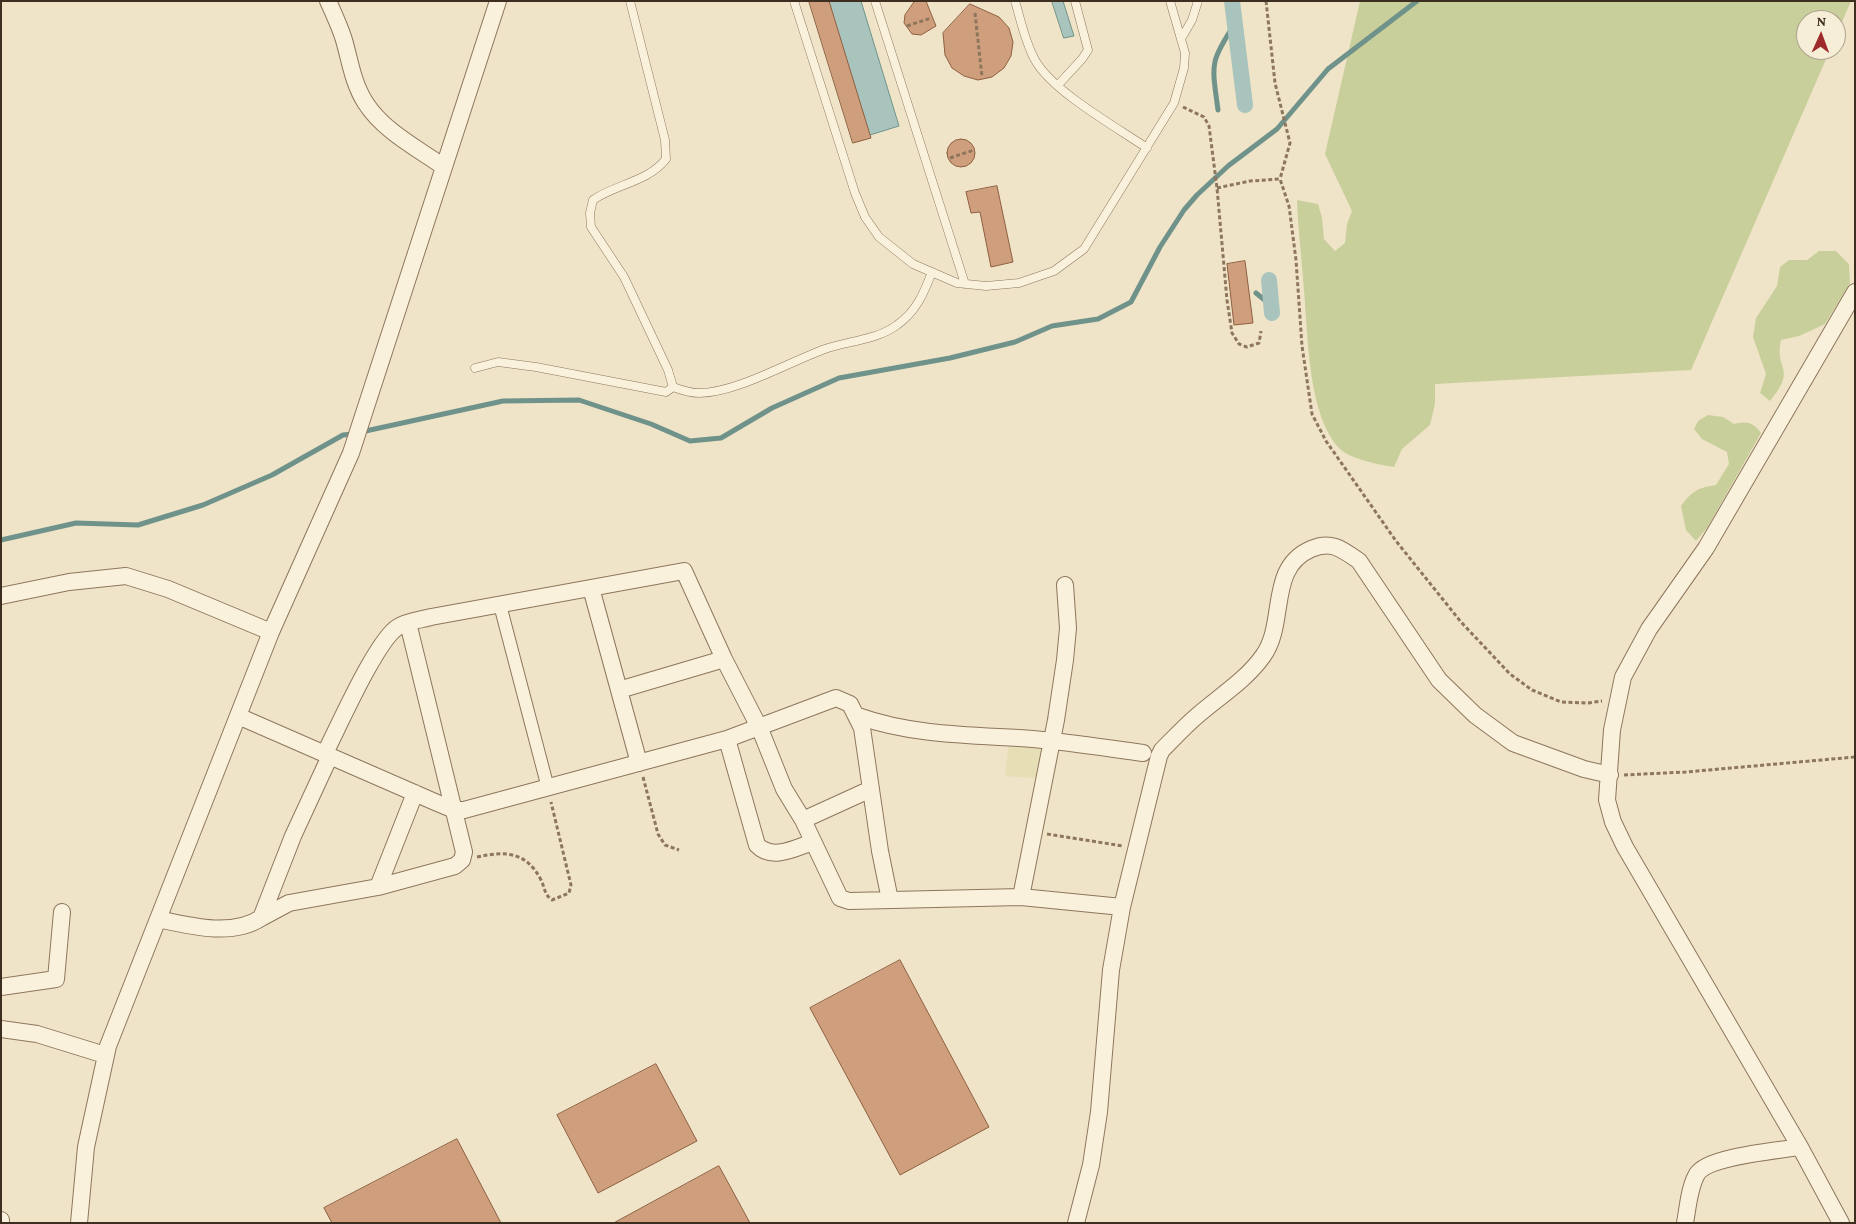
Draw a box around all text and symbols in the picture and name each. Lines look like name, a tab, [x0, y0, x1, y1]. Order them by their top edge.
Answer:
north arrow	[1796, 10, 1846, 60]
text: N	[1816, 13, 1827, 29]

